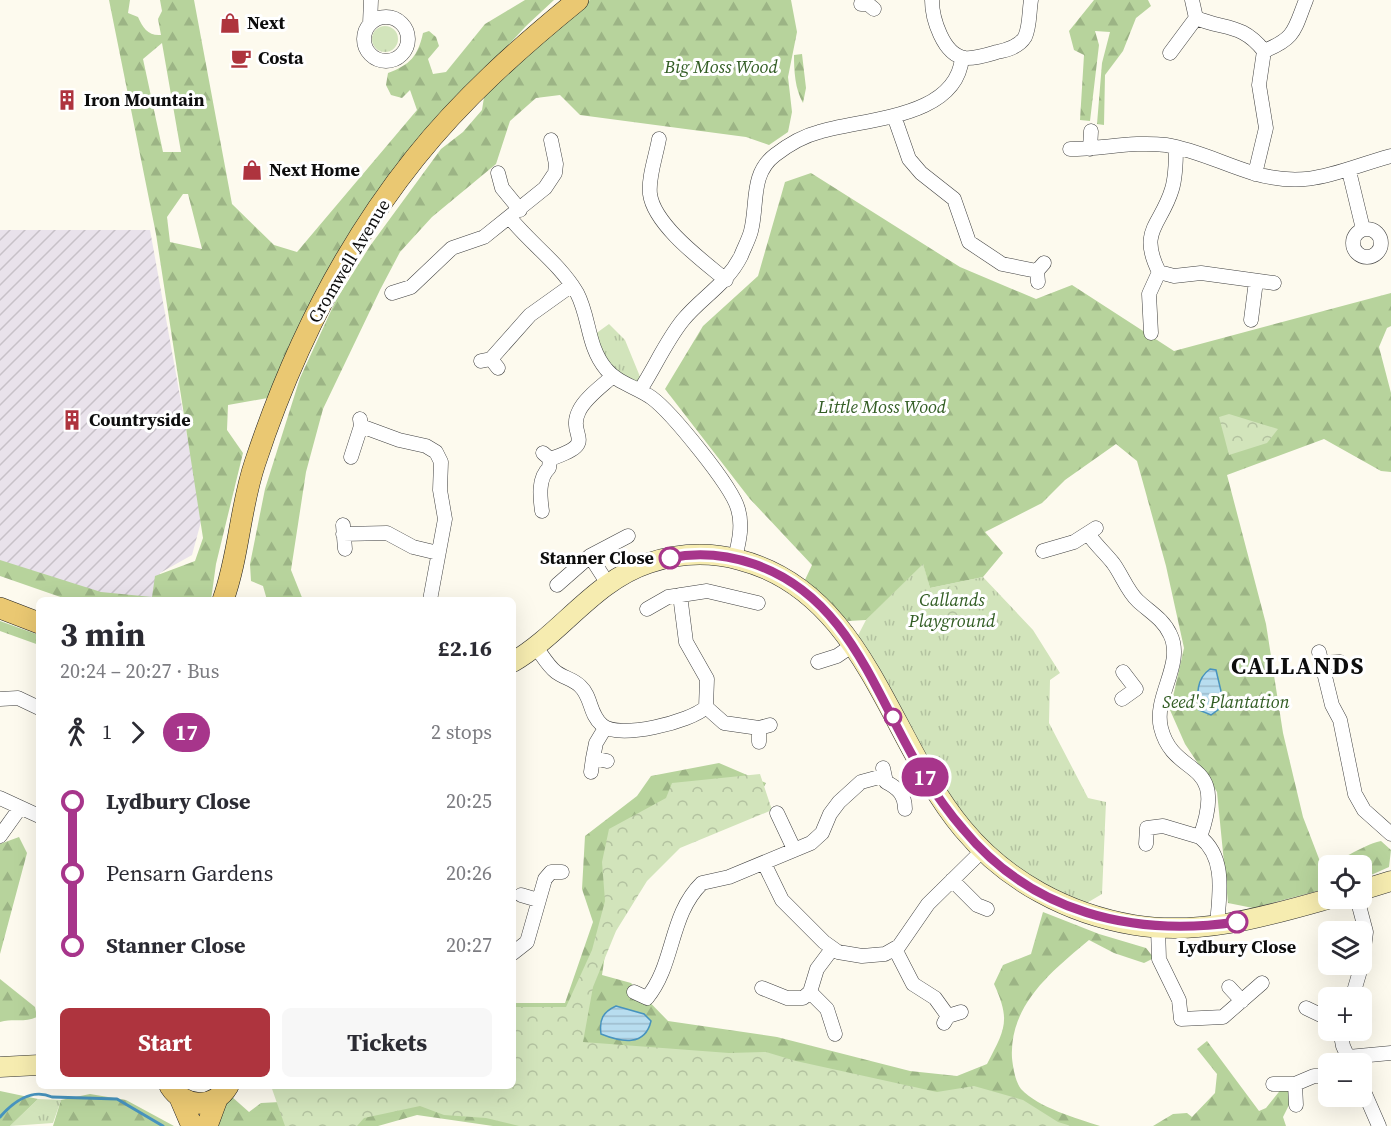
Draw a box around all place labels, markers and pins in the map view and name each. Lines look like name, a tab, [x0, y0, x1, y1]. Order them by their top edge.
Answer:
place label: Next	[247, 10, 285, 35]
shop icon: Next	[218, 11, 242, 35]
place label: Costa	[258, 45, 304, 70]
cafe icon: Costa	[229, 46, 253, 70]
place label: Iron Mountain	[84, 87, 205, 112]
building icon: Iron Mountain	[55, 88, 79, 112]
place label: Next Home	[269, 157, 360, 182]
shop icon: Next Home	[240, 158, 264, 182]
place label: Countryside	[89, 407, 191, 432]
building icon: Countryside	[60, 408, 84, 432]
place label: Stanner Close	[540, 545, 654, 570]
marker: Stanner Close	[659, 547, 681, 569]
unlabelled marker	[884, 708, 902, 726]
marker: Lydbury Close	[1226, 911, 1248, 933]
place label: Lydbury Close	[1178, 934, 1296, 959]

